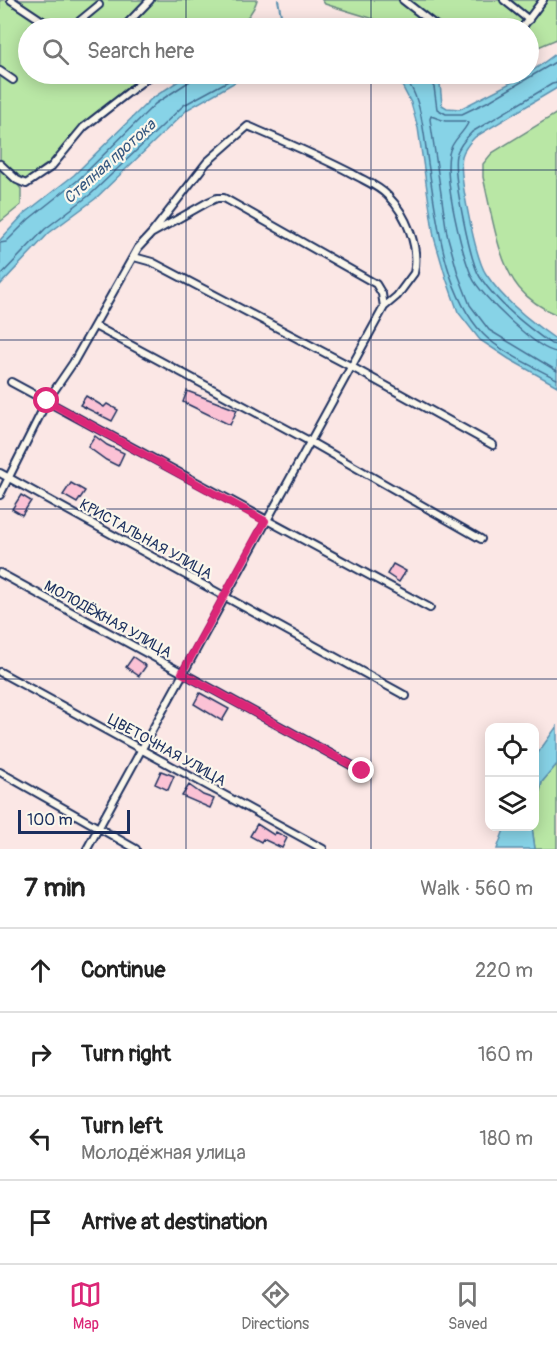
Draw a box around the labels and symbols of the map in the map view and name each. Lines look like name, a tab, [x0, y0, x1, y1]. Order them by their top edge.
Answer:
water label: Степная протока	[60, 114, 161, 208]
route start	[33, 387, 59, 413]
street label: КРИСТАЛЬНАЯ УЛИЦА	[76, 495, 216, 584]
street label: МОЛОДЁЖНАЯ УЛИЦА	[41, 576, 175, 663]
street label: ЦВЕТОЧНАЯ УЛИЦА	[104, 710, 229, 791]
route end	[348, 757, 374, 783]
scale bar	[18, 807, 130, 834]

